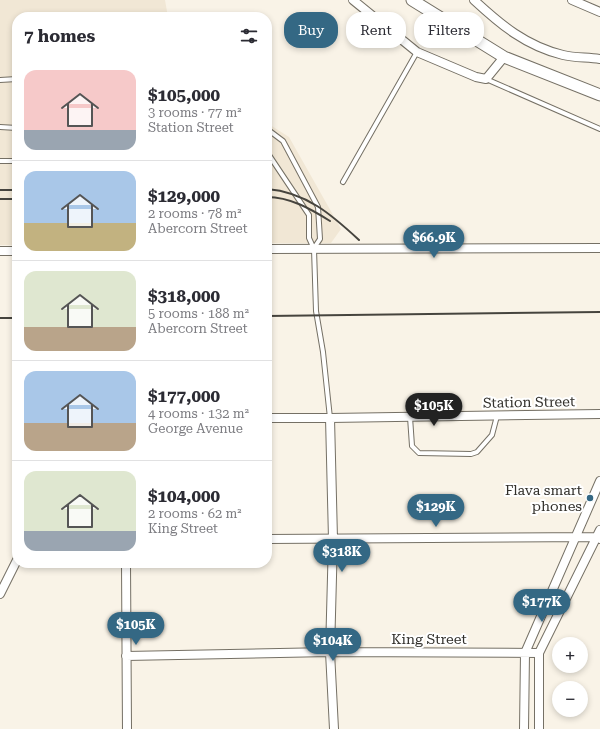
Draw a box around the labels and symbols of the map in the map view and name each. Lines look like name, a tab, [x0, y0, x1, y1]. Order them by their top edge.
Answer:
pin: $66.9K	[401, 225, 467, 259]
pin: $105K	[406, 393, 462, 427]
street label: Station Street	[483, 393, 575, 411]
place label: Flava smart phones	[505, 482, 582, 514]
marker: Flava smart phones	[585, 493, 595, 503]
pin: $129K	[408, 494, 464, 528]
pin: $318K	[314, 539, 370, 573]
pin: $177K	[514, 589, 570, 623]
pin: $105K	[108, 612, 164, 646]
pin: $104K	[305, 628, 361, 662]
street label: King Street	[391, 631, 467, 647]

